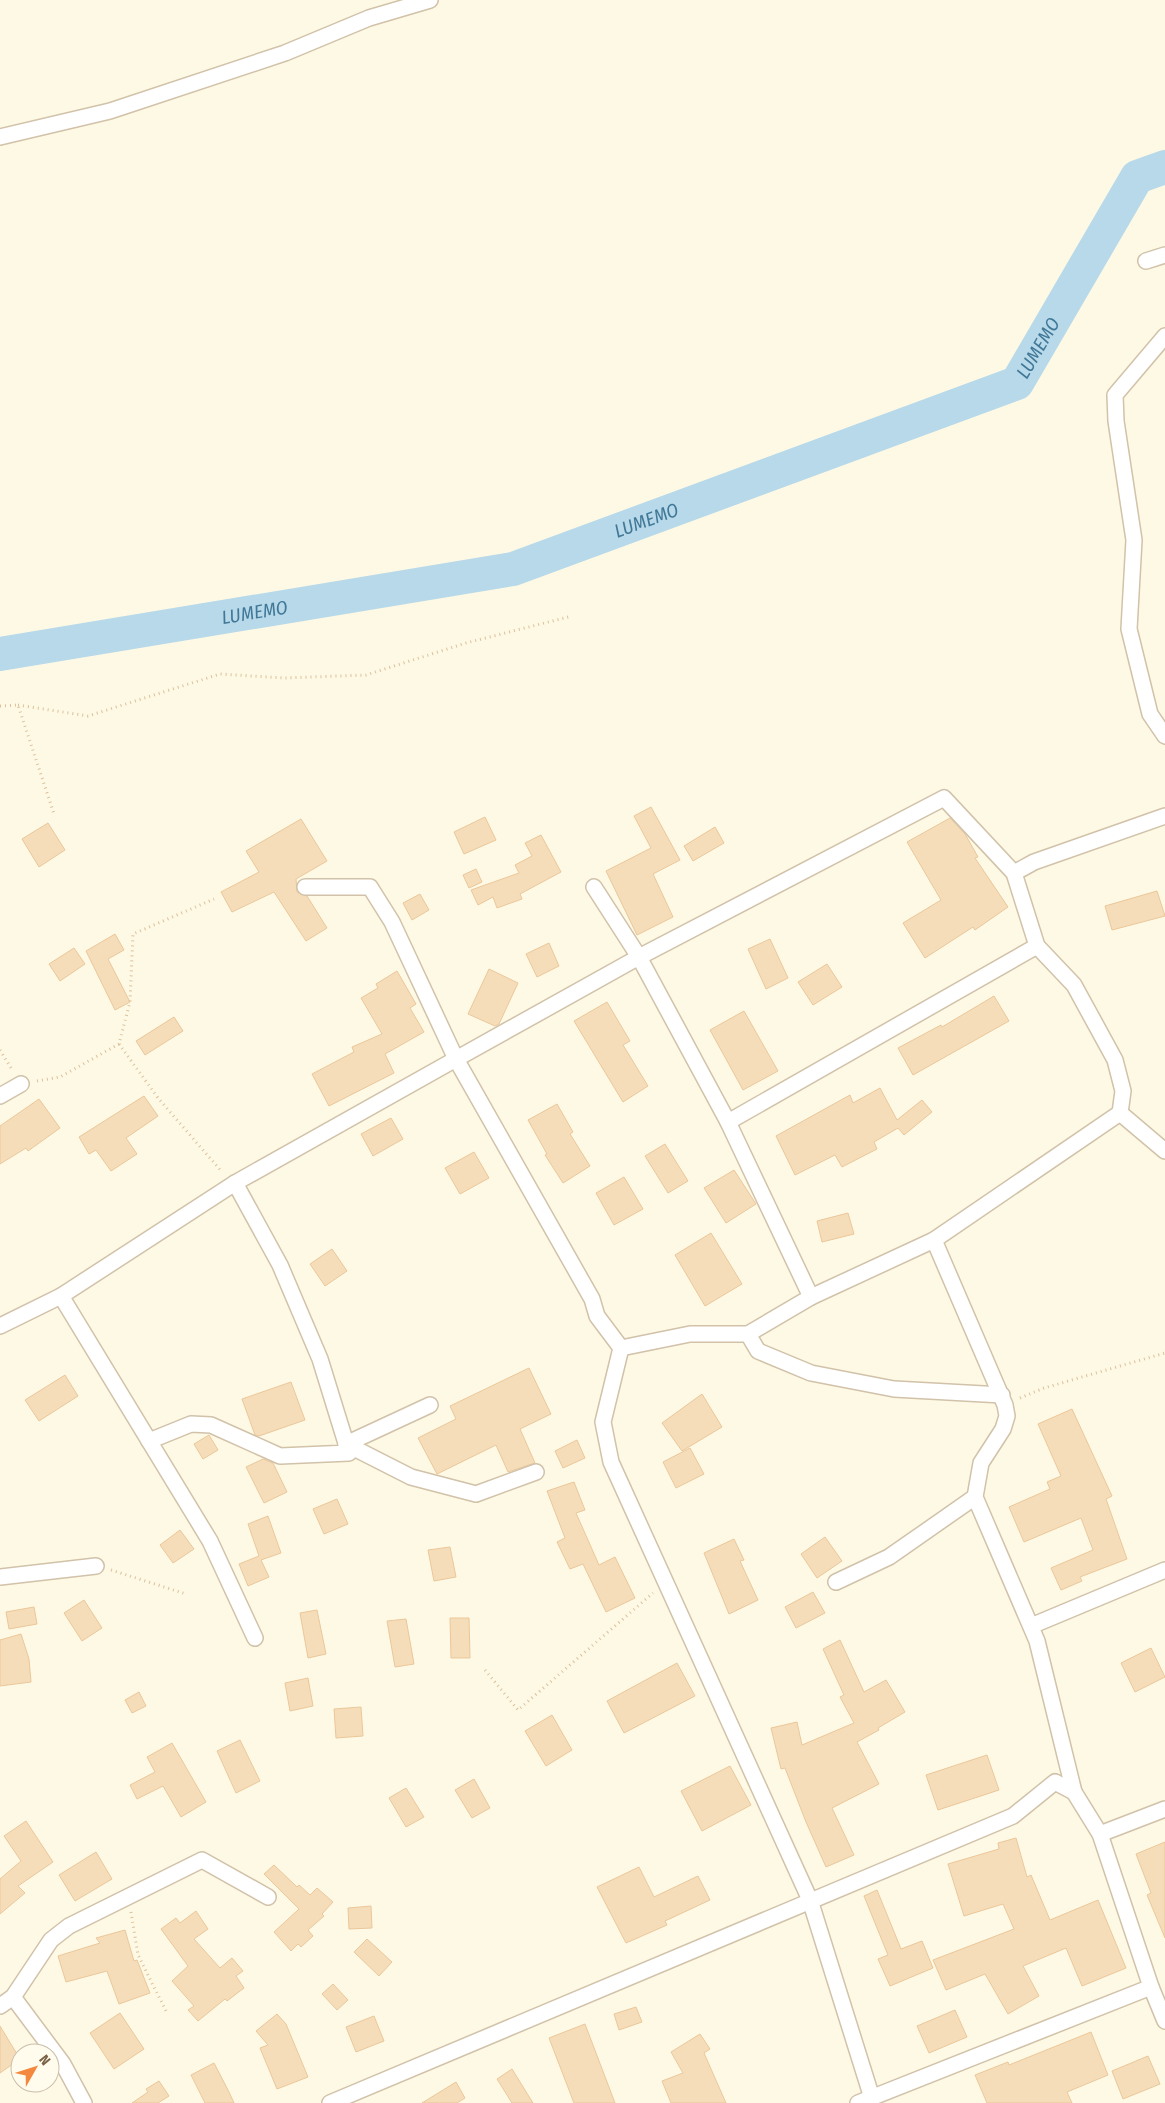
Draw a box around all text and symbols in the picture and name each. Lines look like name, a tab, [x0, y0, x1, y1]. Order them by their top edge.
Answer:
water label: LUMEMO	[1011, 313, 1065, 383]
water label: LUMEMO	[611, 498, 682, 543]
water label: LUMEMO	[220, 595, 290, 629]
north arrow	[10, 2043, 60, 2093]
text: N	[35, 2052, 54, 2069]

